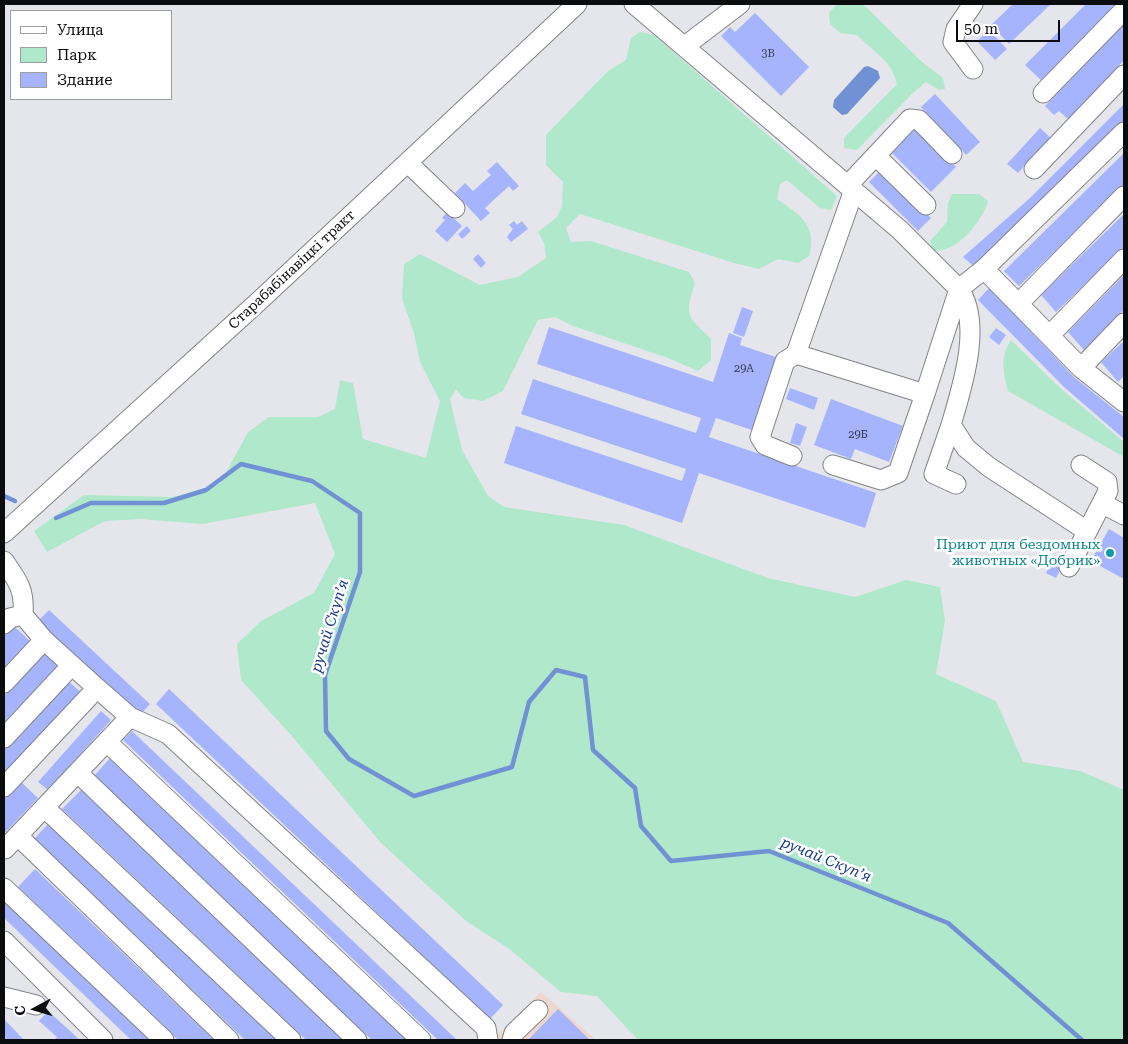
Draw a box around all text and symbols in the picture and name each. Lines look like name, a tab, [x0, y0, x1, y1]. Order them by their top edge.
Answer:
legend	[10, 10, 172, 100]
scale bar	[958, 10, 1062, 42]
text: 50 m	[964, 20, 998, 38]
text: Улица	[57, 21, 103, 39]
text: Парк	[57, 46, 97, 64]
house number: 3В	[761, 47, 775, 61]
text: Здание	[57, 71, 113, 89]
street label: Старабабінавіцкі тракт	[225, 207, 359, 333]
house number: 29А	[734, 362, 754, 376]
house number: 29Б	[848, 428, 868, 442]
place label: Приют для бездомных животных «Добрик»	[936, 537, 1100, 570]
marker: Приют для бездомных животных «Добрик»	[1104, 547, 1116, 559]
water label: ручай Скупʼя	[307, 578, 353, 674]
water label: ручай Скупʼя	[778, 834, 874, 886]
north arrow	[10, 984, 60, 1034]
text: С	[12, 1005, 29, 1016]

